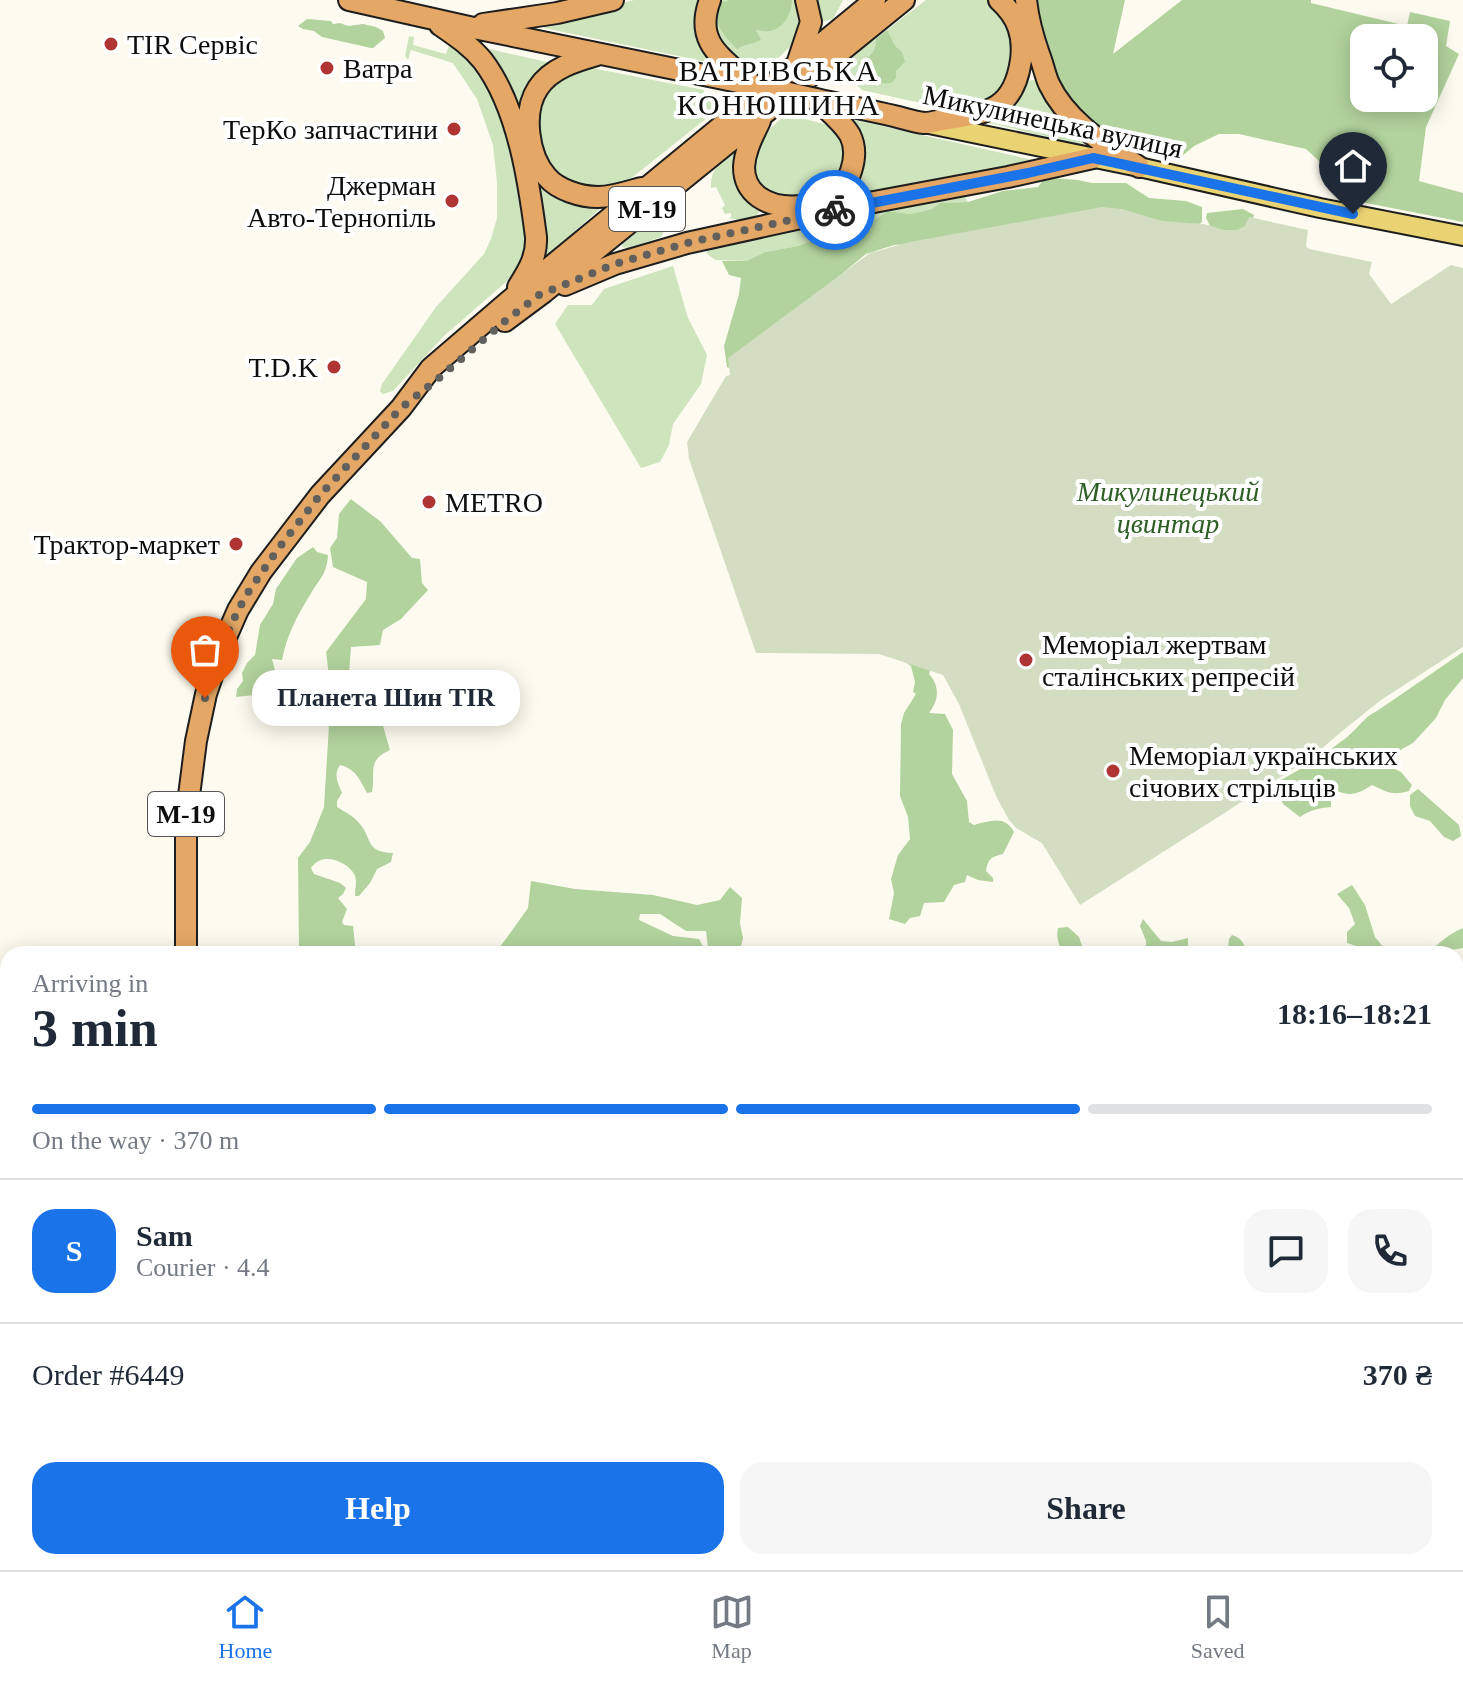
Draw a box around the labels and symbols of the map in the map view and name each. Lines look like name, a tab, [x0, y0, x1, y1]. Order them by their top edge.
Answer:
place label: TIR Сервіс	[127, 29, 258, 60]
marker: TIR Сервіс	[102, 35, 120, 53]
place label: Ватра	[343, 53, 413, 84]
district label: ВАТРІВСЬКА КОНЮШИНА	[677, 54, 881, 121]
marker: Ватра	[318, 59, 336, 77]
street label: Микулинецька вулиця	[920, 79, 1186, 164]
place label: ТерКо запчастини	[223, 114, 438, 145]
marker: ТерКо запчастини	[445, 120, 463, 138]
pin	[1319, 132, 1387, 214]
place label: Джерман Авто-Тернопіль	[247, 170, 436, 233]
courier	[795, 170, 875, 250]
road number: М-19	[609, 187, 685, 231]
marker: Джерман Авто-Тернопіль	[443, 192, 461, 210]
place label: T.D.K	[249, 352, 318, 383]
marker: T.D.K	[325, 358, 343, 376]
park label: Микулинецький цвинтар	[1076, 476, 1259, 539]
place label: METRO	[445, 487, 543, 518]
marker: METRO	[420, 493, 438, 511]
place label: Трактор-маркет	[34, 529, 220, 560]
marker: Трактор-маркет	[227, 535, 245, 553]
pin	[171, 616, 239, 698]
place label: Меморіал жертвам сталінських репресій	[1042, 629, 1295, 692]
marker: Меморіал жертвам сталінських репресій	[1017, 651, 1035, 669]
callout: Планета Шин TIR	[253, 670, 521, 726]
place label: Меморіал українських січових стрільців	[1129, 740, 1398, 803]
marker: Меморіал українських січових стрільців	[1104, 762, 1122, 780]
road number: М-19	[148, 792, 224, 836]

